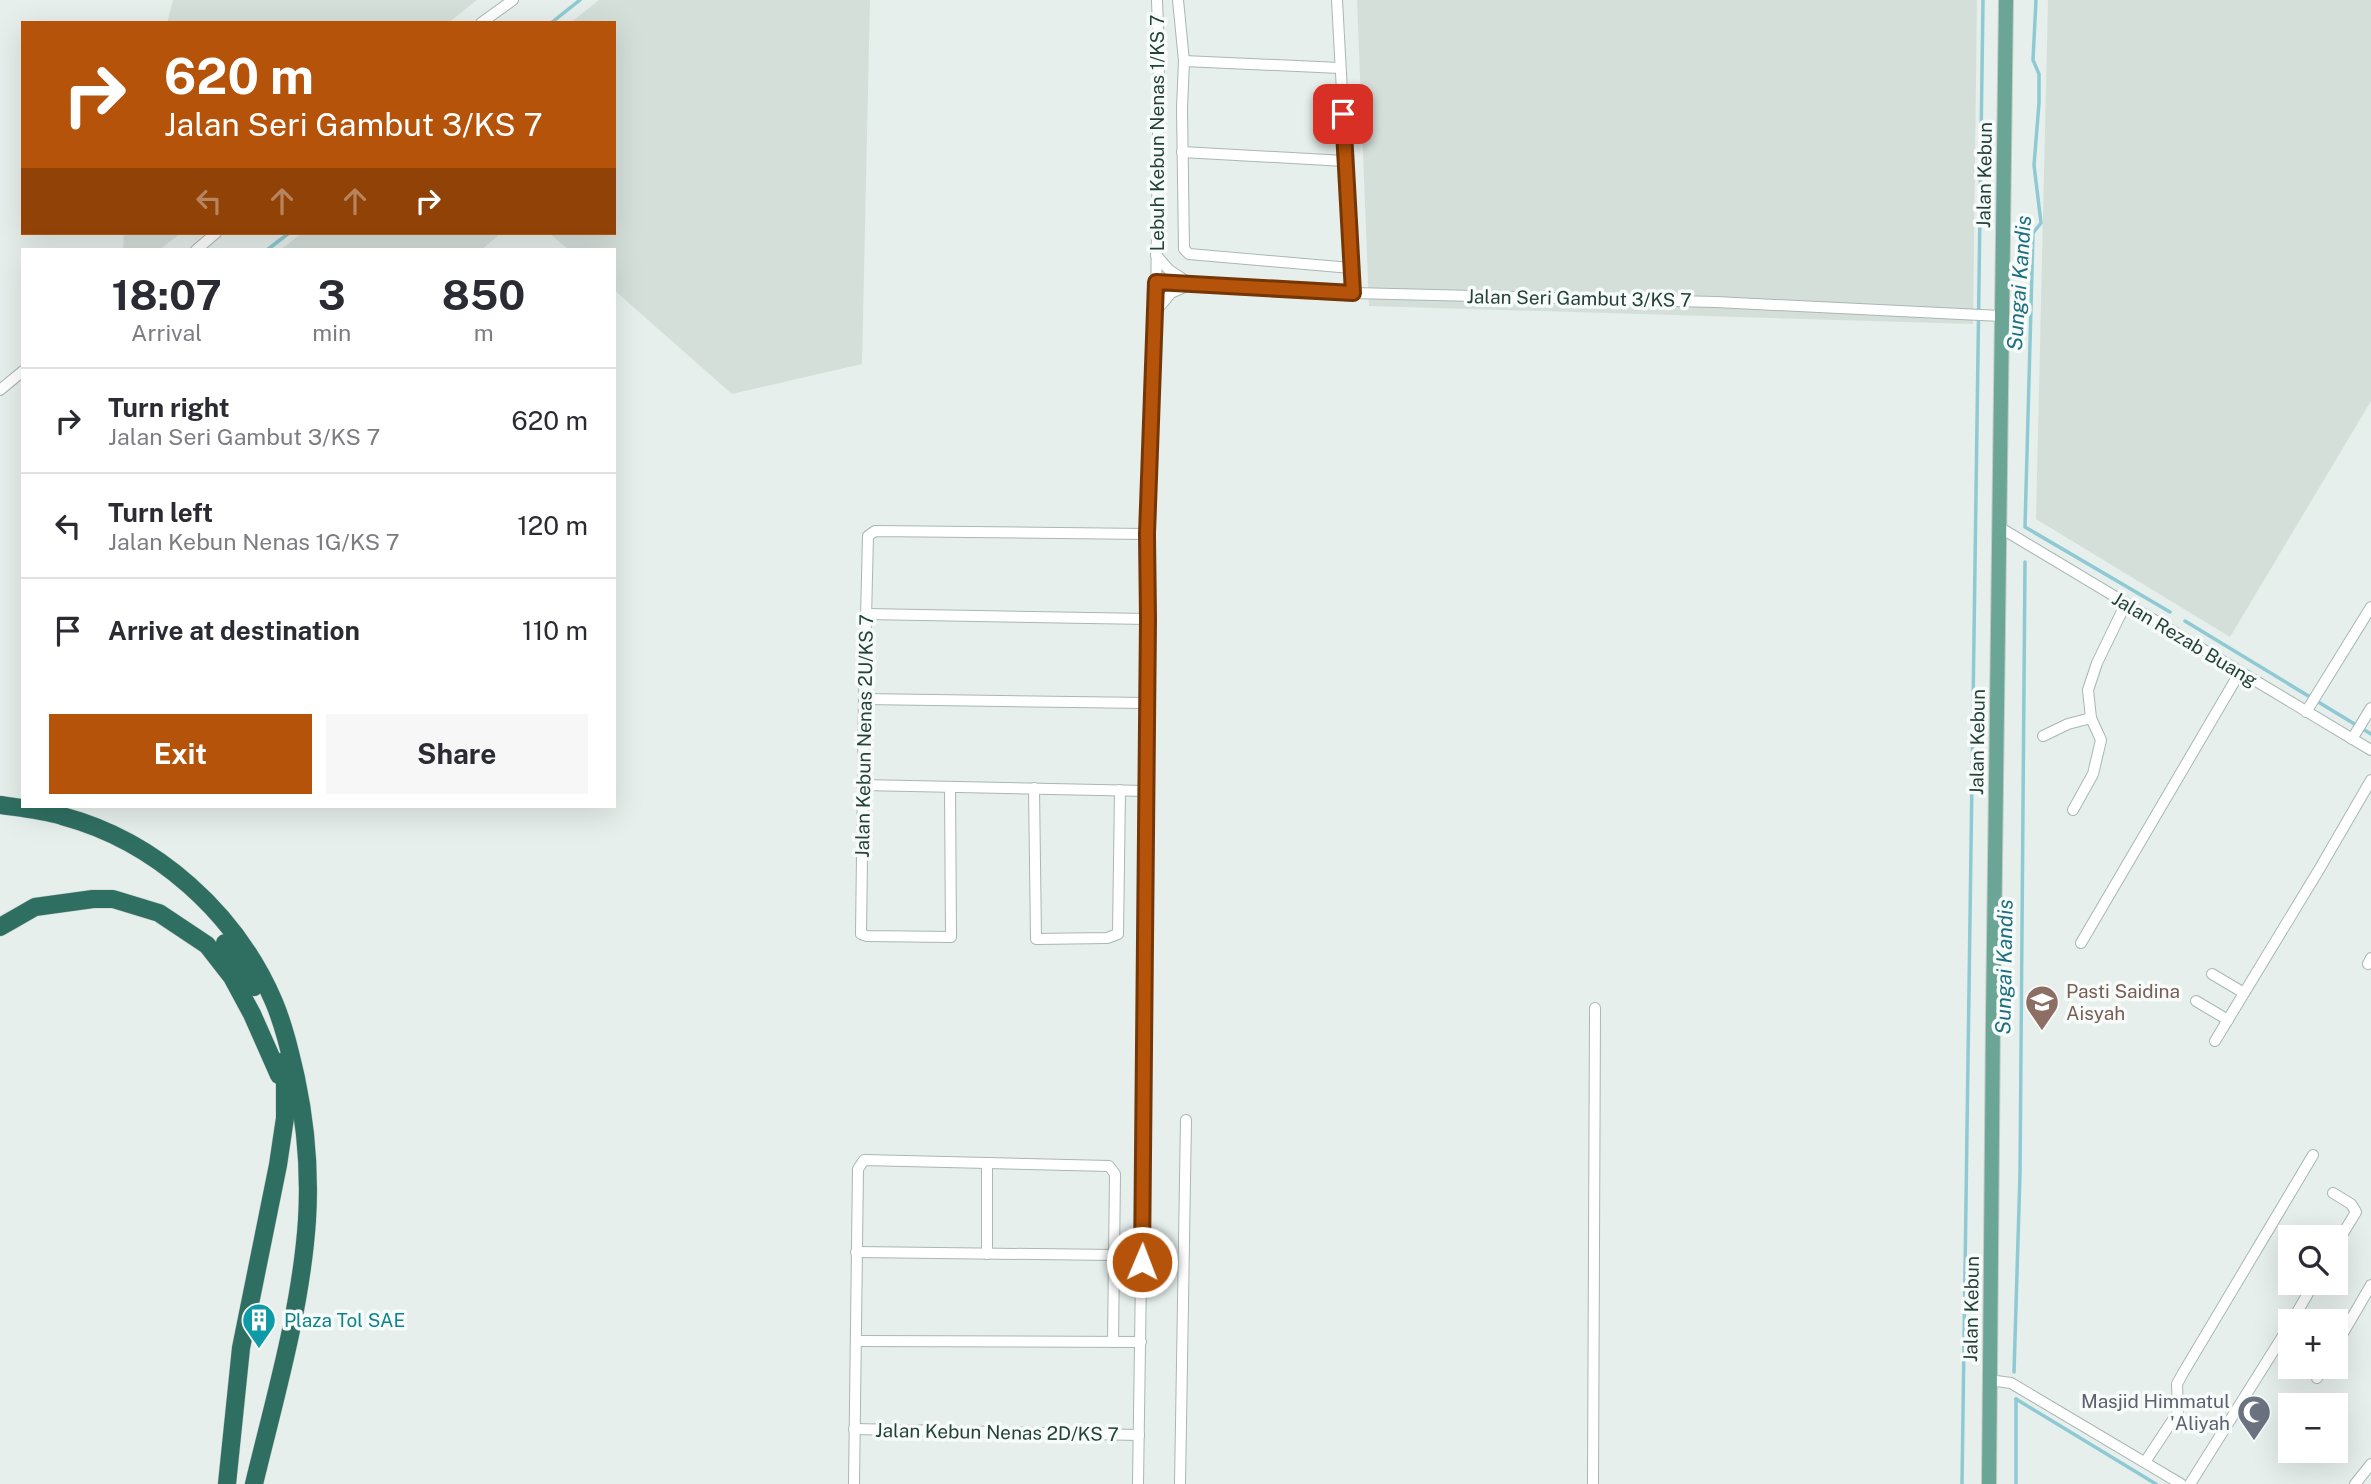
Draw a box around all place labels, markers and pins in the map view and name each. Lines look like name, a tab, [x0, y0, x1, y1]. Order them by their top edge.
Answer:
pin	[1313, 84, 1373, 144]
place label: Pasti Saidina Aisyah	[2066, 980, 2180, 1024]
school or university icon: Pasti Saidina Aisyah	[2023, 983, 2061, 1032]
building icon: Plaza Tol SAE	[240, 1301, 278, 1350]
place label: Plaza Tol SAE	[284, 1309, 405, 1331]
place label: Masjid Himmatul 'Aliyah	[2081, 1390, 2230, 1434]
mosque icon: Masjid Himmatul 'Aliyah	[2235, 1393, 2273, 1442]

